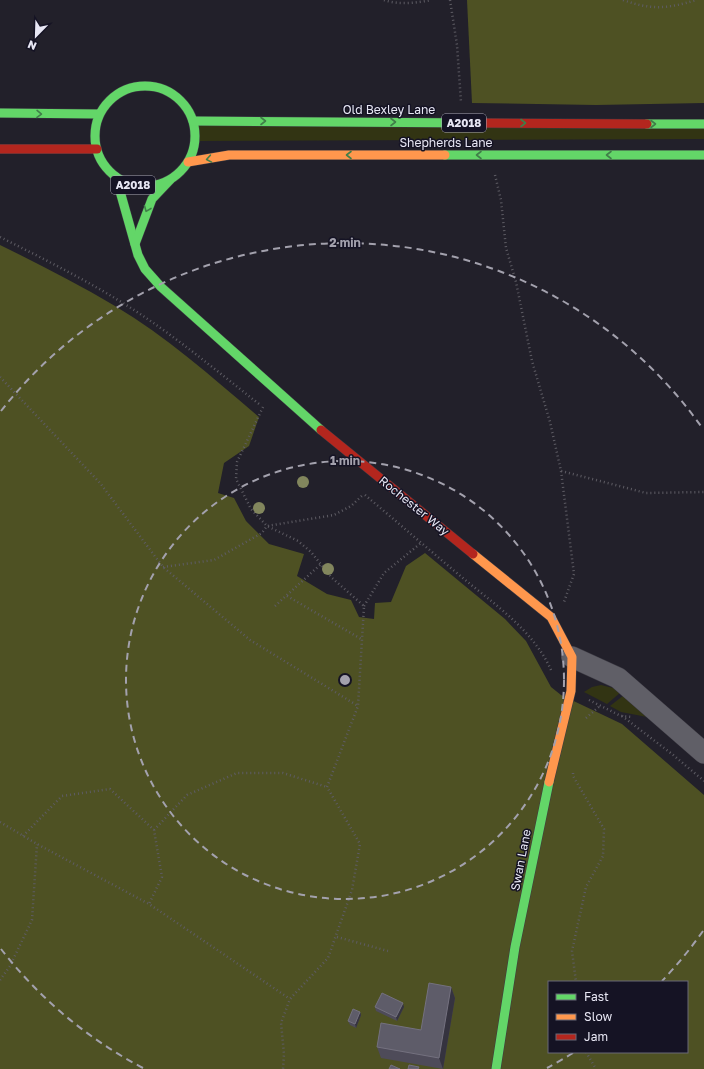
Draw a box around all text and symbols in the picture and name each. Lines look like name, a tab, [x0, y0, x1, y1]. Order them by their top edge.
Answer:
north arrow	[16, 16, 56, 56]
text: N	[26, 38, 38, 53]
street label: Old Bexley Lane	[343, 102, 435, 117]
one-way arrow	[36, 110, 42, 118]
road number: A2018	[442, 114, 486, 132]
one-way arrow	[260, 117, 266, 125]
one-way arrow	[390, 118, 396, 126]
one-way arrow	[520, 119, 526, 127]
one-way arrow	[650, 120, 656, 128]
street label: Shepherds Lane	[399, 135, 493, 150]
one-way arrow	[346, 151, 352, 159]
one-way arrow	[476, 151, 482, 159]
one-way arrow	[606, 151, 612, 159]
one-way arrow	[206, 154, 212, 163]
road number: A2018	[111, 176, 155, 194]
one-way arrow	[144, 205, 152, 212]
text: 2 min	[329, 235, 361, 250]
text: 1 min	[330, 453, 360, 468]
street label: Rochester Way	[376, 473, 453, 539]
centre of rings	[338, 673, 352, 687]
street label: Swan Lane	[507, 828, 534, 892]
legend	[548, 981, 688, 1053]
text: Fast	[584, 989, 609, 1004]
text: Slow	[584, 1009, 612, 1024]
text: Jam	[584, 1029, 608, 1044]

